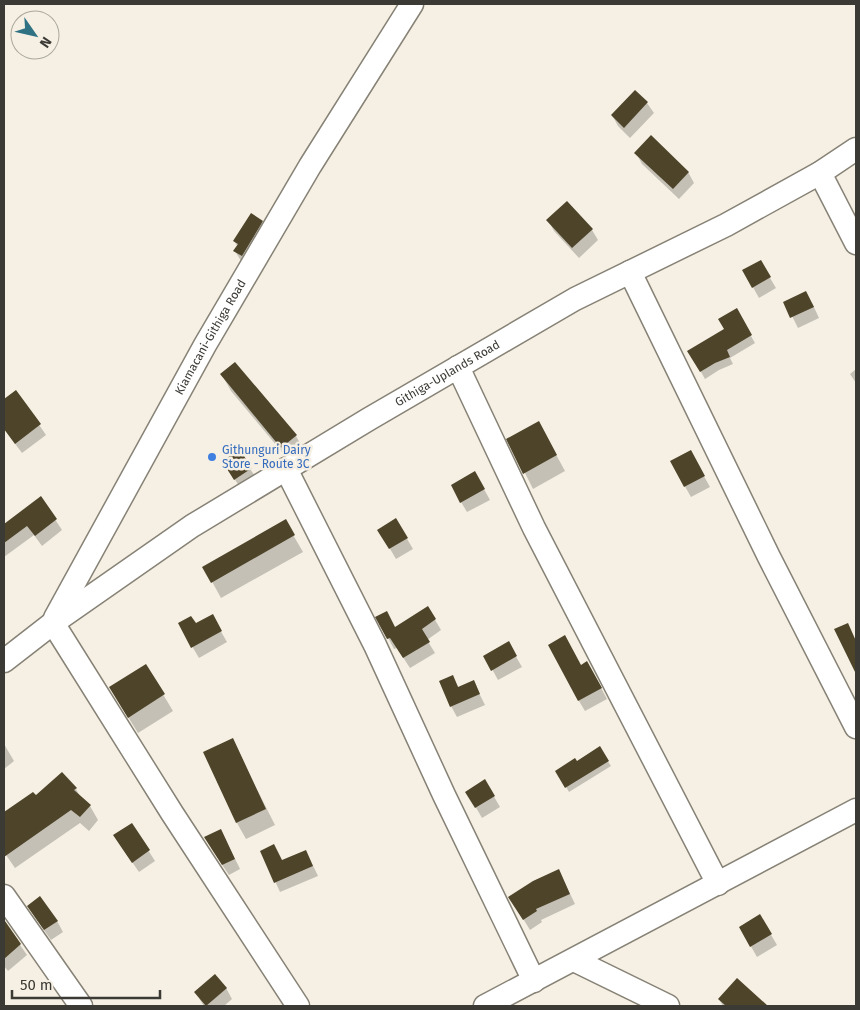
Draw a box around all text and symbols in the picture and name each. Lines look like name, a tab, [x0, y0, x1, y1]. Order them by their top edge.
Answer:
north arrow	[10, 10, 60, 60]
text: N	[36, 33, 55, 51]
street label: Kiamacani-Githiga Road	[172, 277, 249, 397]
street label: Githiga-Uplands Road	[392, 337, 502, 409]
place label: Githunguri Dairy Store - Route 3C	[222, 443, 311, 471]
marker: Githunguri Dairy Store - Route 3C	[206, 451, 218, 463]
scale bar	[12, 968, 160, 1000]
text: 50 m	[20, 976, 53, 994]

